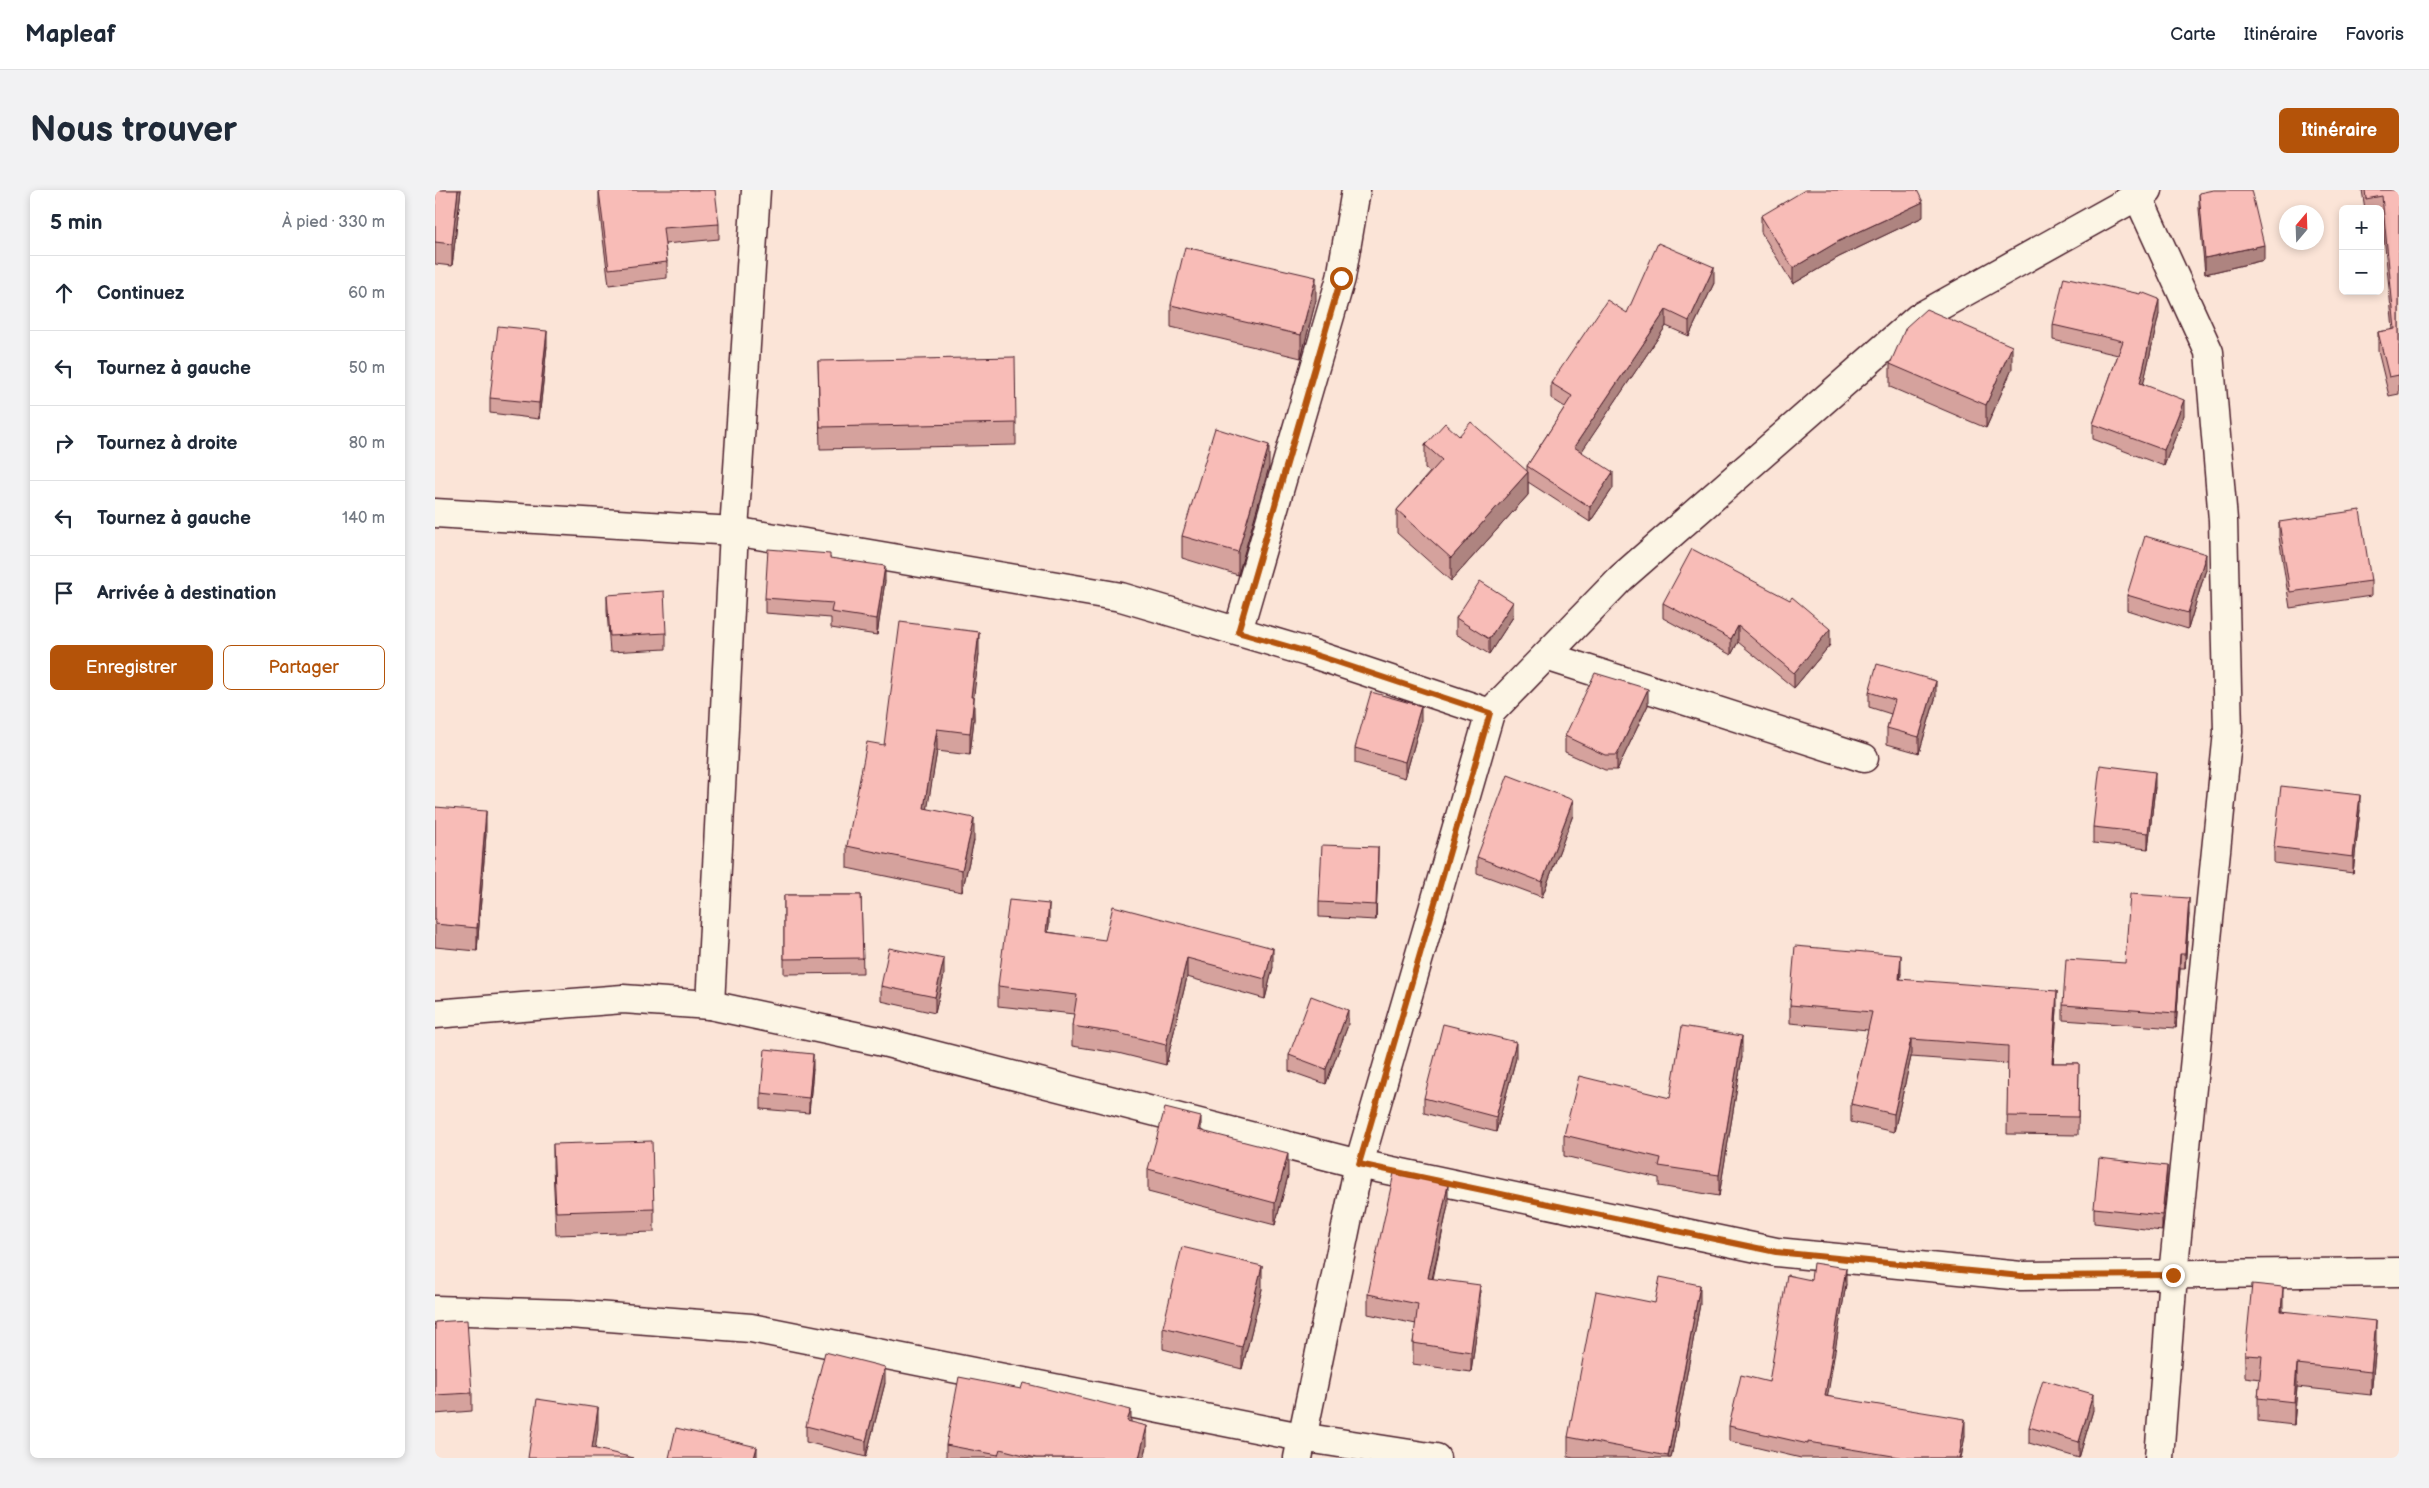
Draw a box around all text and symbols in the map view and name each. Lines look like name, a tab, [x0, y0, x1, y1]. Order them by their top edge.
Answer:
text: Mapleaf	[25, 20, 116, 49]
text: Carte	[2170, 24, 2216, 45]
text: Itinéraire	[2244, 24, 2317, 45]
text: Favoris	[2345, 24, 2404, 45]
button: Itinéraire	[2279, 108, 2399, 153]
text: Nous trouver	[30, 109, 237, 152]
north arrow	[2279, 205, 2324, 250]
map controls	[2339, 205, 2384, 295]
button: +	[2339, 205, 2384, 250]
text: 5 min	[50, 210, 103, 235]
text: À pied · 330 m	[282, 213, 385, 232]
button: −	[2339, 250, 2384, 295]
route start	[1330, 267, 1353, 290]
icon: ahead	[50, 279, 78, 307]
text: Continuez	[97, 282, 184, 305]
text: 60 m	[348, 284, 385, 303]
icon: left	[50, 354, 78, 382]
text: Tournez à gauche	[97, 357, 251, 380]
text: 50 m	[349, 359, 385, 378]
icon: right	[50, 429, 78, 457]
text: Tournez à droite	[97, 432, 238, 455]
text: 80 m	[349, 434, 385, 453]
icon: left	[50, 504, 78, 532]
text: Tournez à gauche	[97, 507, 251, 530]
text: 140 m	[342, 509, 385, 528]
icon: arrive	[50, 579, 78, 607]
text: Arrivée à destination	[97, 582, 276, 605]
button: Enregistrer	[50, 645, 213, 690]
button: Partager	[223, 645, 385, 690]
route end	[2162, 1264, 2185, 1287]

